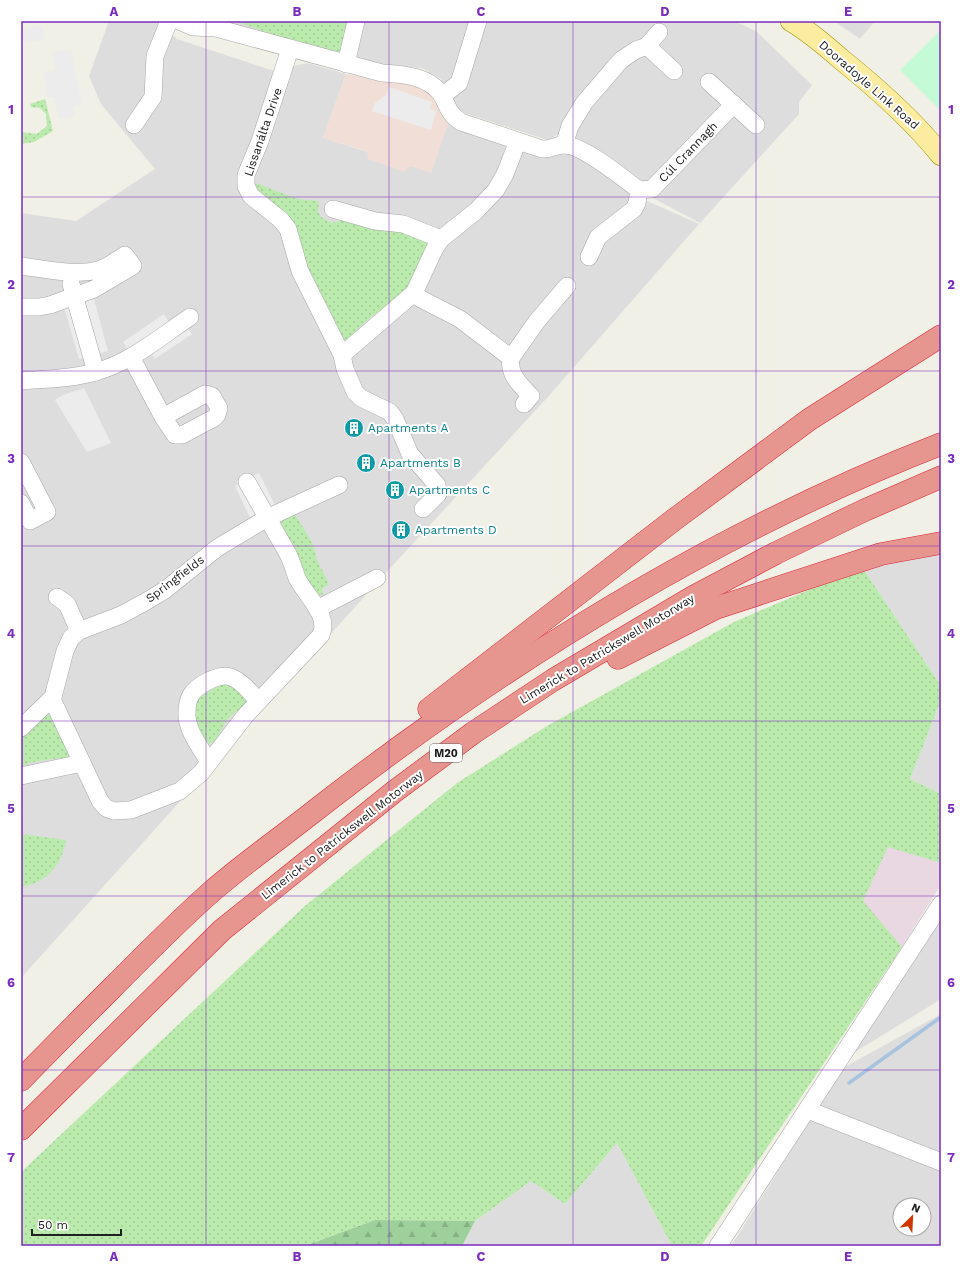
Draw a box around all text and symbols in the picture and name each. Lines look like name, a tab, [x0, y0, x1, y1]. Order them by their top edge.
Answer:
text: A	[110, 4, 119, 19]
text: B	[293, 4, 302, 19]
text: C	[477, 4, 486, 19]
text: D	[660, 4, 670, 19]
text: E	[844, 4, 852, 19]
street label: Dooradoyle Link Road	[816, 38, 922, 132]
street label: Lissanálta Drive	[241, 86, 285, 178]
text: 1	[8, 102, 14, 117]
text: 1	[948, 102, 954, 117]
street label: Cúl Crannagh	[656, 119, 720, 185]
text: 2	[7, 277, 15, 292]
text: 2	[947, 277, 955, 292]
building icon: Apartments A	[343, 417, 365, 439]
place label: Apartments A	[368, 421, 448, 435]
text: 3	[7, 451, 15, 466]
text: 3	[947, 451, 955, 466]
building icon: Apartments B	[355, 452, 377, 474]
place label: Apartments B	[380, 456, 461, 470]
building icon: Apartments C	[384, 479, 406, 501]
place label: Apartments C	[409, 483, 490, 497]
building icon: Apartments D	[390, 519, 412, 541]
place label: Apartments D	[415, 523, 497, 537]
street label: Springfields	[143, 553, 207, 605]
street label: Limerick to Patrickswell Motorway	[517, 591, 698, 707]
text: 4	[7, 626, 16, 641]
text: 4	[947, 626, 956, 641]
road number: M20	[430, 744, 462, 762]
street label: Limerick to Patrickswell Motorway	[258, 767, 426, 902]
text: 5	[7, 801, 15, 816]
text: 5	[947, 801, 955, 816]
text: 6	[7, 975, 15, 990]
text: 6	[947, 975, 955, 990]
text: 7	[7, 1150, 15, 1165]
text: 7	[947, 1150, 955, 1165]
north arrow	[892, 1197, 932, 1237]
text: N	[909, 1201, 922, 1216]
scale bar	[32, 1211, 121, 1237]
text: 50 m	[38, 1218, 68, 1232]
text: A	[110, 1249, 119, 1264]
text: B	[293, 1249, 302, 1264]
text: C	[477, 1249, 486, 1264]
text: D	[660, 1249, 670, 1264]
text: E	[844, 1249, 852, 1264]

